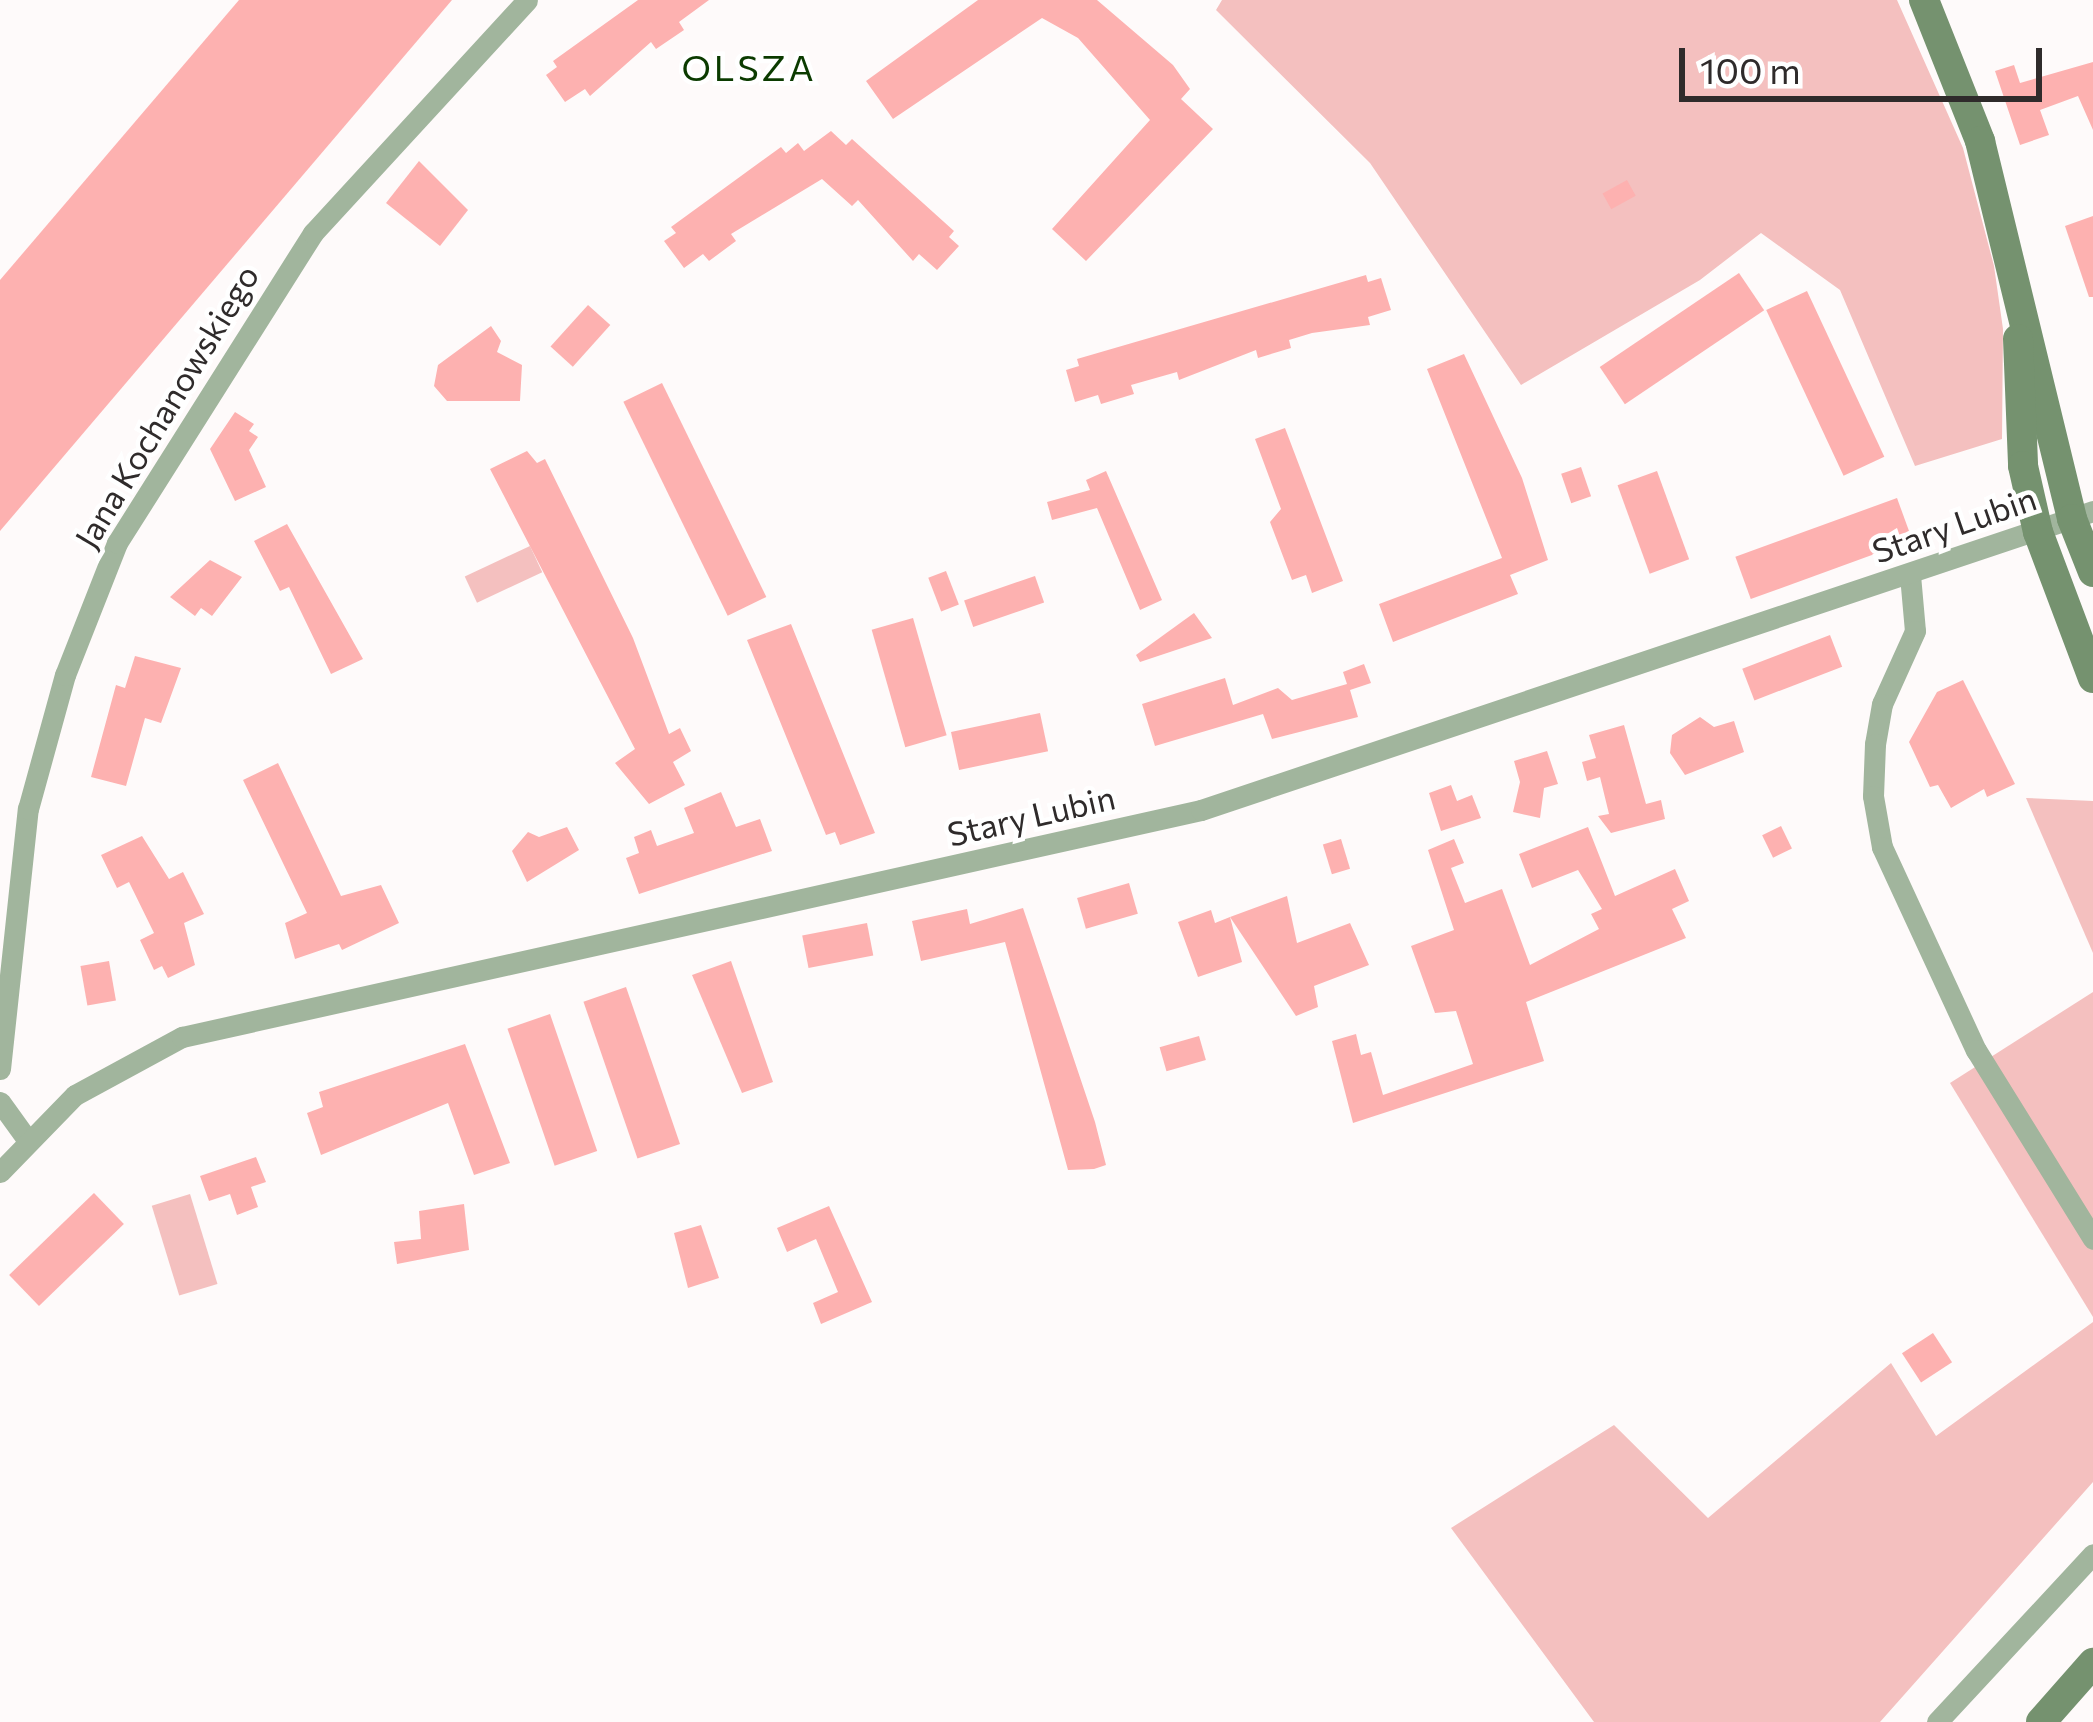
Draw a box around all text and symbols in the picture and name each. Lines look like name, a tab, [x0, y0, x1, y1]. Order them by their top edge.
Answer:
scale bar	[1685, 24, 2048, 98]
district label: OLSZA	[681, 45, 817, 89]
text: 100 m	[1700, 47, 1801, 91]
street label: Jana Kochanowskiego	[66, 257, 266, 555]
street label: Stary Lubin	[1867, 478, 2041, 570]
street label: Stary Lubin	[943, 777, 1119, 853]

